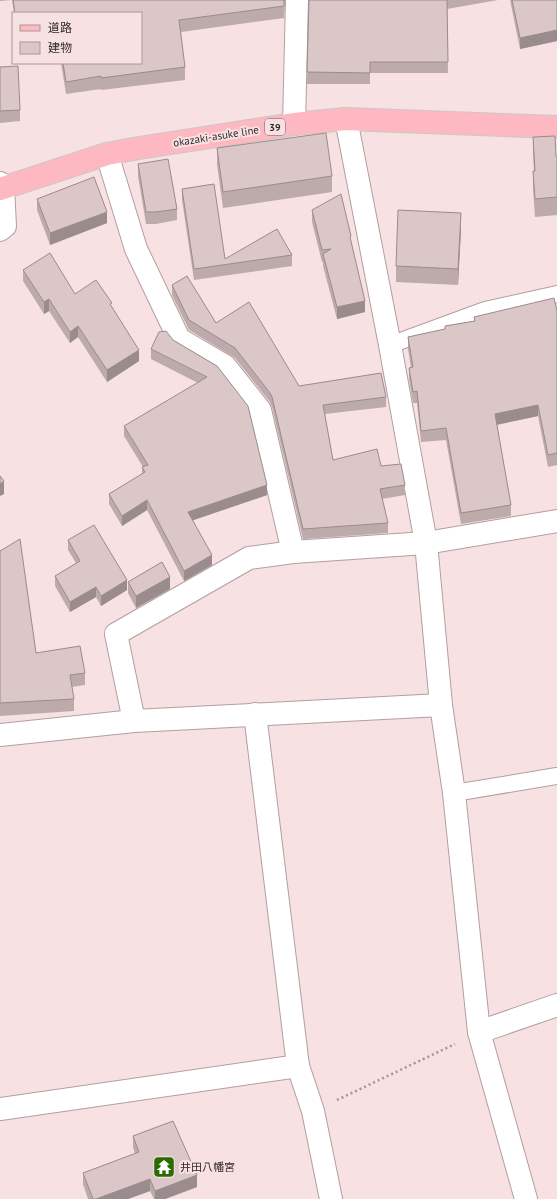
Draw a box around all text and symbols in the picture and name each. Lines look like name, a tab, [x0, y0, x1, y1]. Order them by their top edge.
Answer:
legend	[12, 12, 142, 64]
text: 道路	[48, 20, 72, 35]
text: 建物	[48, 40, 72, 55]
road number: 39	[265, 119, 285, 135]
street label: okazaki-asuke line	[172, 122, 260, 150]
temple icon: 井田八幡宮	[151, 1154, 177, 1180]
place label: 井田八幡宮	[180, 1160, 235, 1174]

